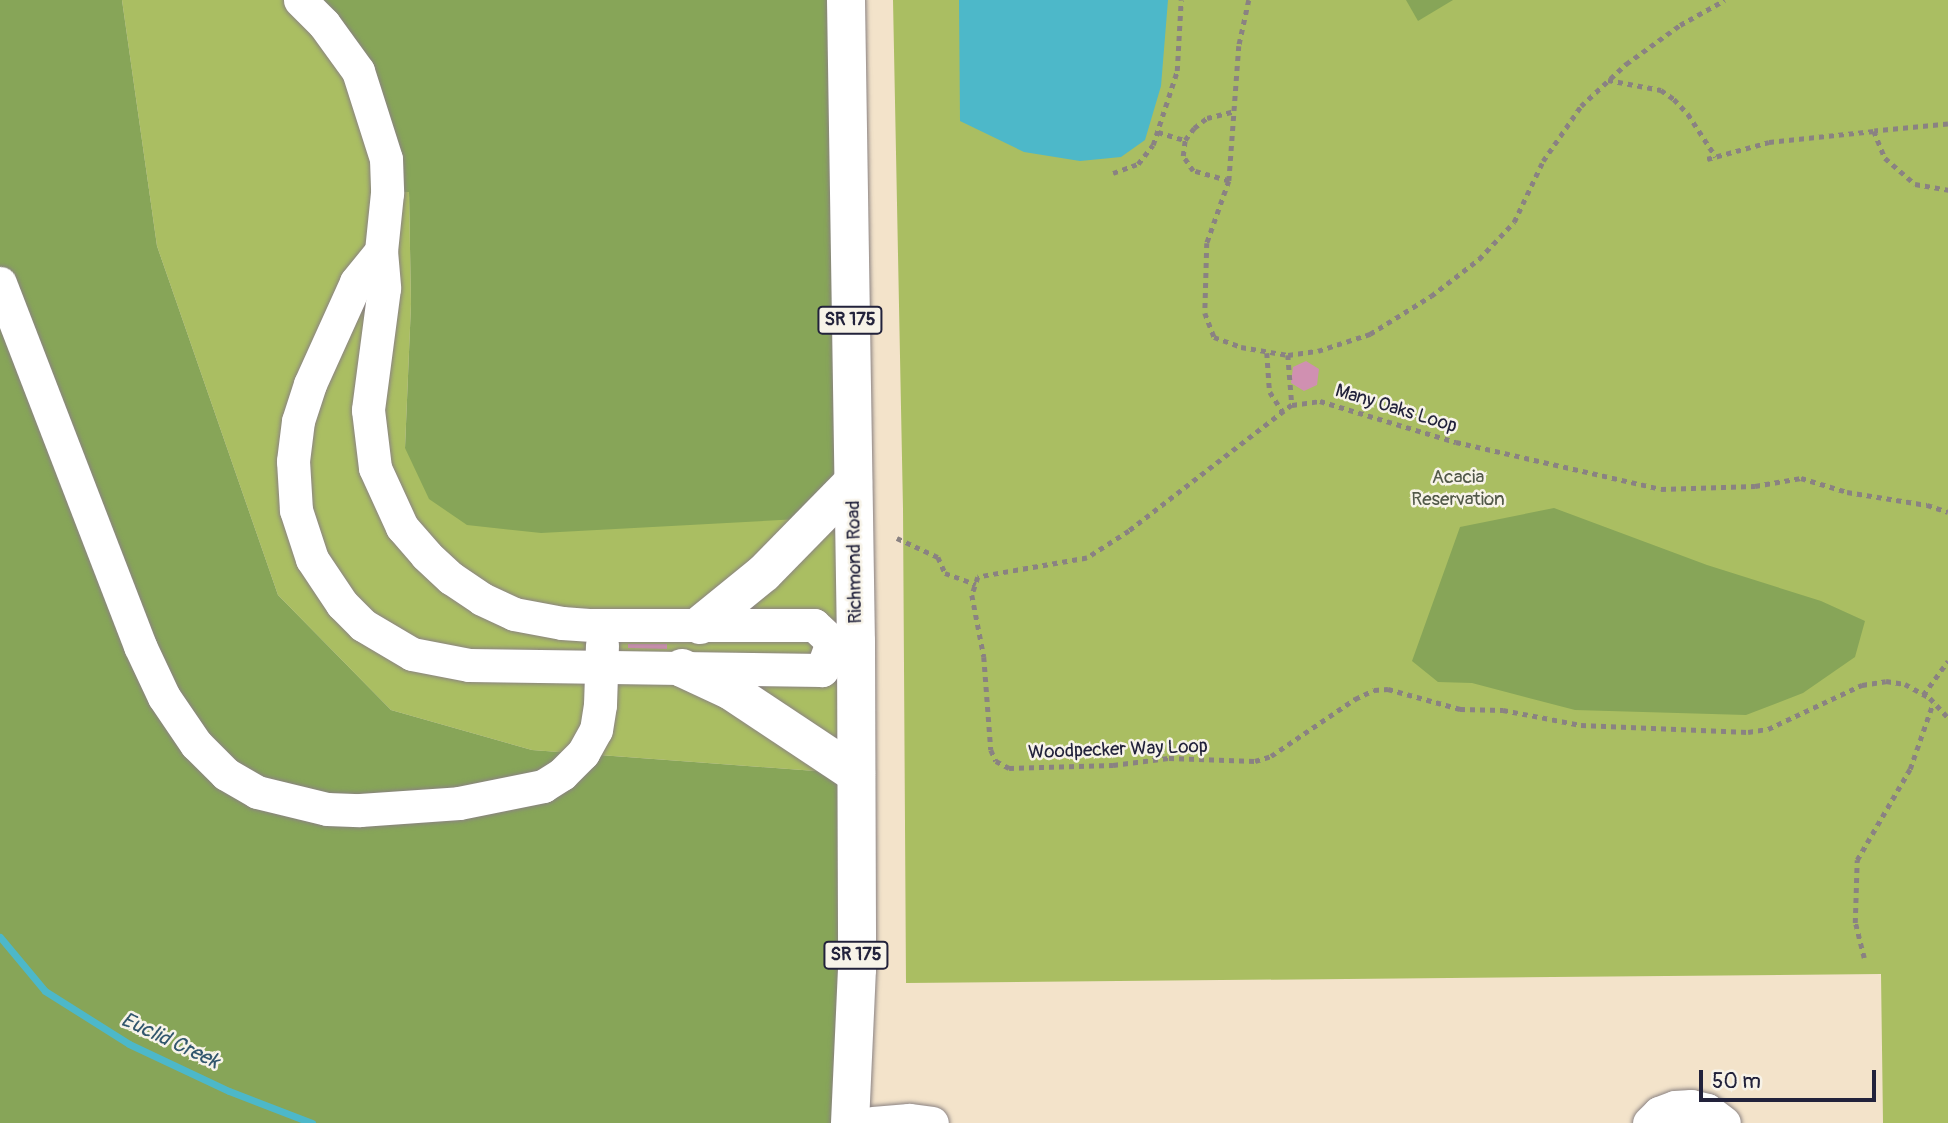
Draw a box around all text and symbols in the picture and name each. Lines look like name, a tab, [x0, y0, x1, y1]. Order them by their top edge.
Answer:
road number: SR 175	[817, 306, 883, 334]
street label: Many Oaks Loop	[1332, 380, 1460, 438]
park label: Acacia Reservation	[1411, 467, 1505, 511]
street label: Richmond Road	[843, 500, 867, 624]
street label: Woodpecker Way Loop	[1028, 735, 1208, 765]
road number: SR 175	[823, 940, 889, 970]
water label: Euclid Creek	[117, 1007, 223, 1075]
scale bar	[1703, 1056, 1880, 1100]
text: 50 m	[1712, 1068, 1761, 1095]

